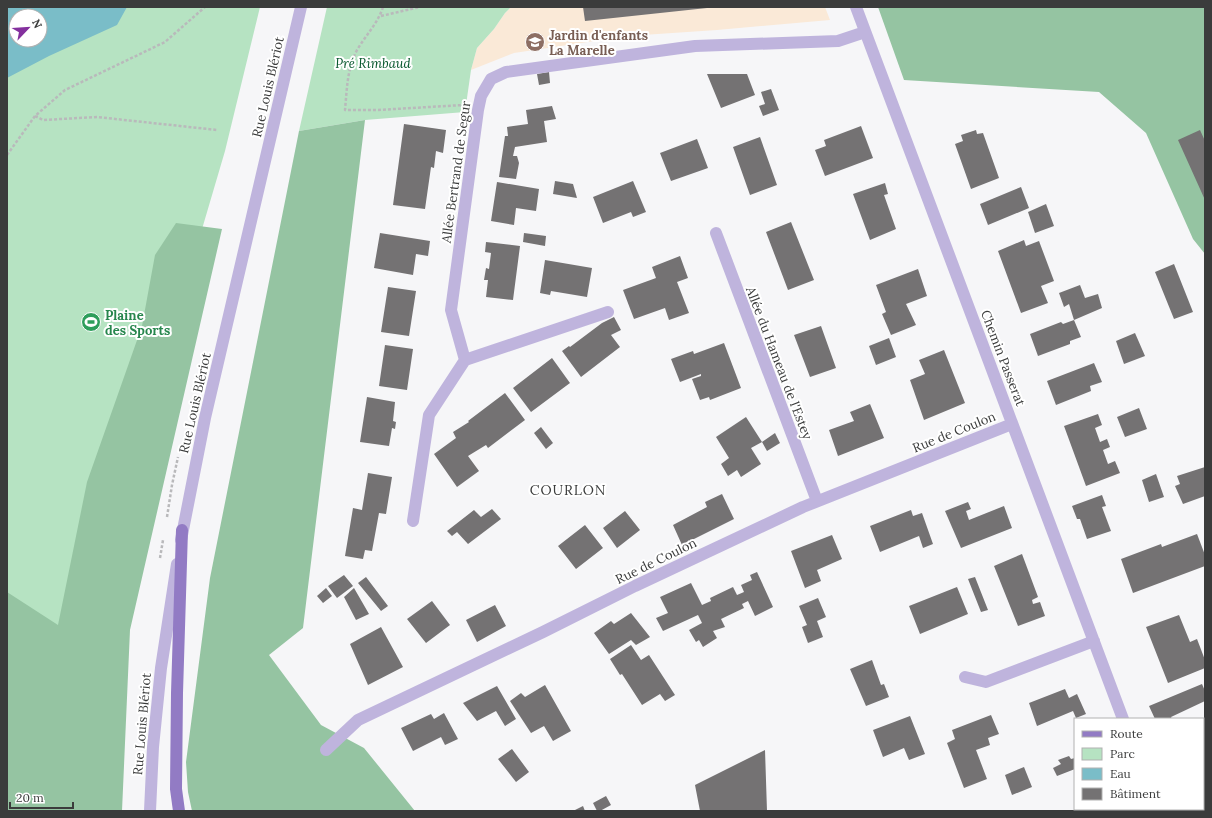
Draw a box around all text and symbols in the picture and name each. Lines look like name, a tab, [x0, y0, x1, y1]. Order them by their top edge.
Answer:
north arrow	[8, 8, 48, 48]
text: N	[29, 17, 45, 31]
place label: Jardin d'enfants La Marelle	[549, 27, 648, 59]
school or university icon: Jardin d'enfants La Marelle	[524, 31, 546, 53]
street label: Rue Louis Blériot	[248, 35, 288, 139]
park label: Pré Rimbaud	[335, 55, 412, 72]
street label: Allée Bertrand de Segur	[437, 100, 474, 245]
street label: Allée du Hameau de l'Estey	[742, 283, 816, 442]
place label: Plaine des Sports	[105, 307, 170, 339]
street label: Chemin Passerat	[977, 308, 1029, 408]
sports icon: Plaine des Sports	[80, 311, 102, 333]
street label: Rue Louis Blériot	[175, 351, 215, 455]
street label: Rue de Coulon	[910, 408, 998, 456]
district label: COURLON	[530, 481, 606, 499]
street label: Rue de Coulon	[613, 534, 699, 588]
street label: Rue Louis Blériot	[129, 672, 155, 776]
legend	[1074, 718, 1204, 810]
text: Route	[1110, 726, 1143, 741]
text: Parc	[1110, 746, 1135, 761]
text: Eau	[1110, 766, 1131, 781]
scale bar	[10, 784, 73, 810]
text: Bâtiment	[1110, 786, 1161, 801]
text: 20 m	[16, 790, 44, 805]

